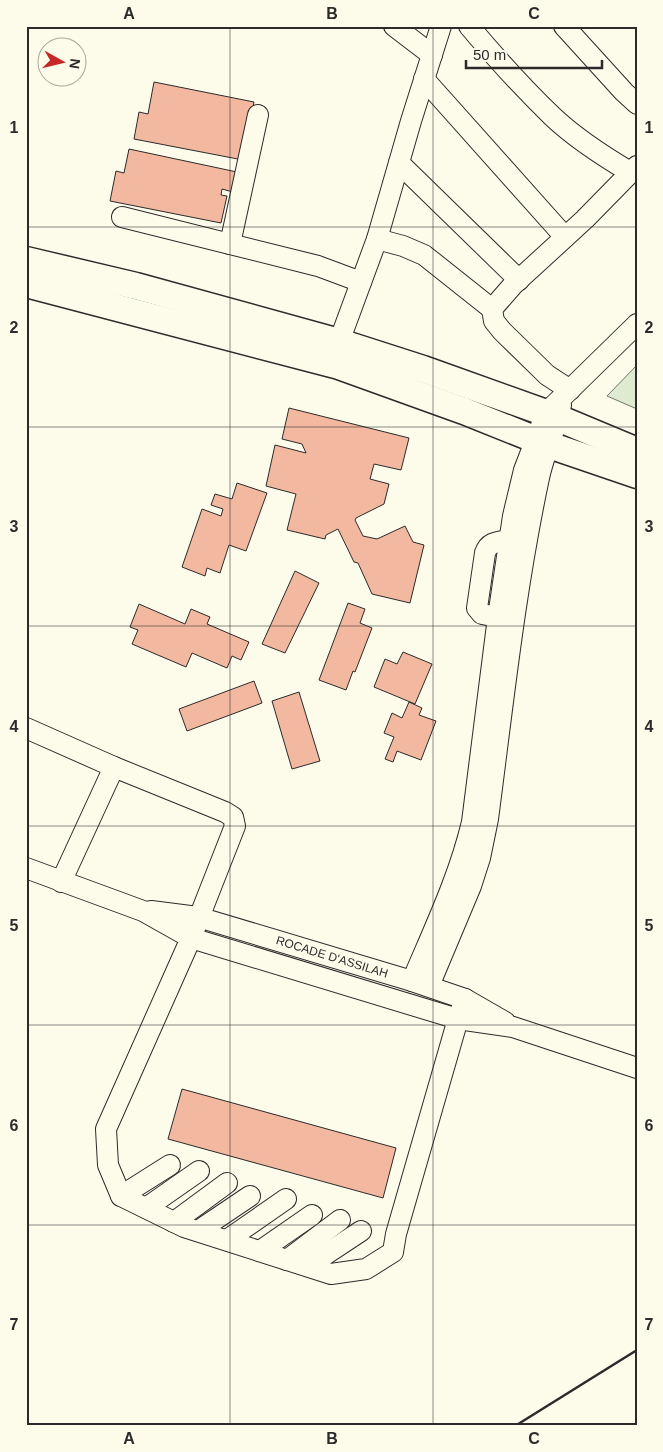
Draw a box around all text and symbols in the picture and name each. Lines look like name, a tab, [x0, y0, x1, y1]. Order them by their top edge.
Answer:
text: A	[123, 5, 135, 22]
text: B	[326, 5, 338, 22]
text: C	[528, 5, 540, 22]
north arrow	[38, 38, 88, 88]
scale bar	[466, 38, 602, 70]
text: 50 m	[473, 46, 506, 63]
text: N	[66, 58, 84, 70]
text: 1	[10, 119, 19, 136]
text: 1	[645, 119, 654, 136]
text: 2	[10, 319, 19, 336]
text: 2	[645, 319, 654, 336]
text: 3	[10, 518, 19, 535]
text: 3	[645, 518, 654, 535]
text: 4	[10, 718, 19, 735]
text: 4	[645, 718, 654, 735]
text: 5	[10, 917, 19, 934]
text: 5	[645, 917, 654, 934]
street label: ROCADE D'ASSILAH	[274, 933, 390, 981]
text: 6	[10, 1117, 19, 1134]
text: 6	[645, 1117, 654, 1134]
text: 7	[10, 1316, 19, 1333]
text: 7	[645, 1316, 654, 1333]
text: A	[123, 1430, 135, 1447]
text: B	[326, 1430, 338, 1447]
text: C	[528, 1430, 540, 1447]

